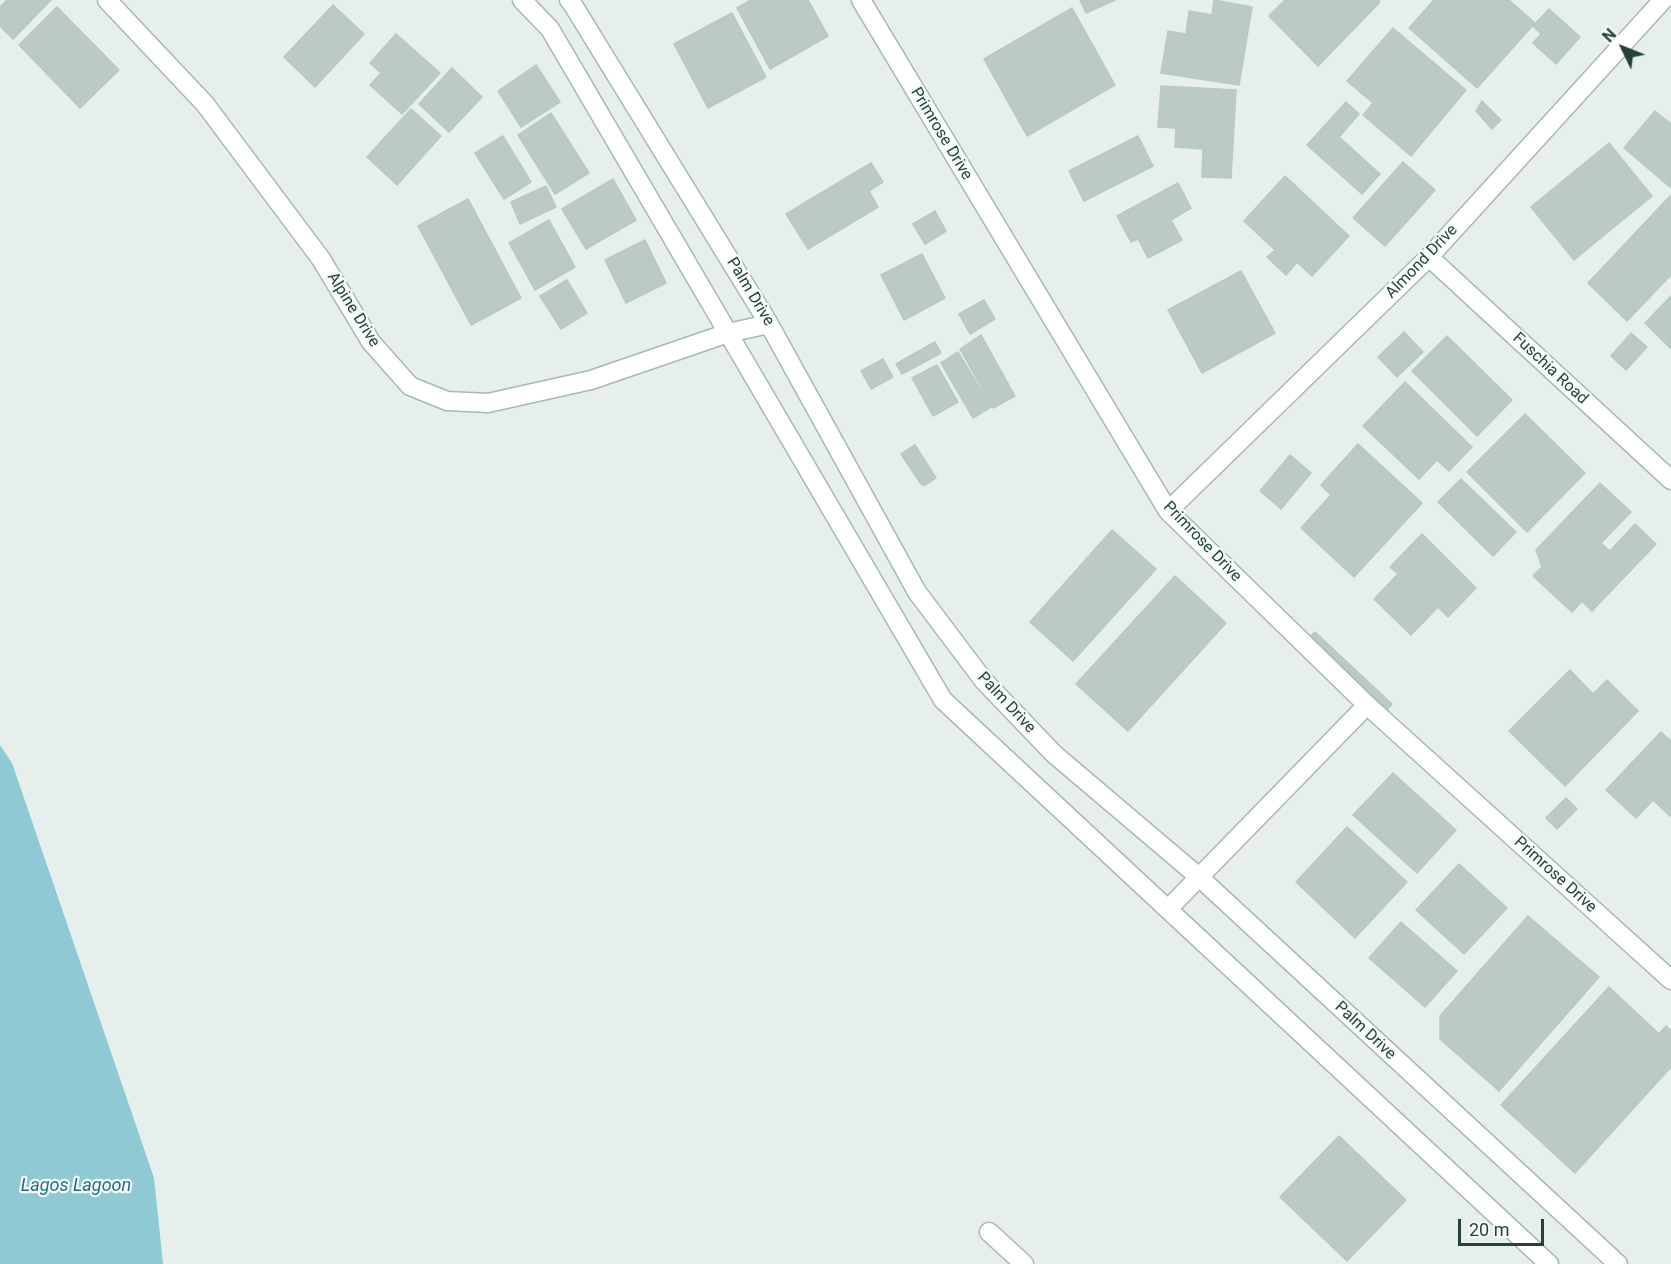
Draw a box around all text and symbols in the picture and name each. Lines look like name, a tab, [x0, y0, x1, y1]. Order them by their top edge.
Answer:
north arrow	[1593, 18, 1653, 78]
text: N	[1599, 25, 1620, 46]
street label: Primrose Drive	[906, 84, 976, 184]
street label: Almond Drive	[1382, 221, 1462, 303]
street label: Palm Drive	[722, 254, 778, 330]
street label: Alpine Drive	[322, 269, 384, 351]
street label: Fuschia Road	[1508, 329, 1592, 409]
street label: Primrose Drive	[1159, 498, 1245, 586]
street label: Palm Drive	[973, 668, 1039, 738]
street label: Primrose Drive	[1510, 833, 1600, 917]
street label: Palm Drive	[1330, 998, 1400, 1064]
water label: Lagos Lagoon	[21, 1175, 131, 1197]
scale bar	[1461, 1207, 1546, 1245]
text: 20 m	[1469, 1219, 1509, 1240]

